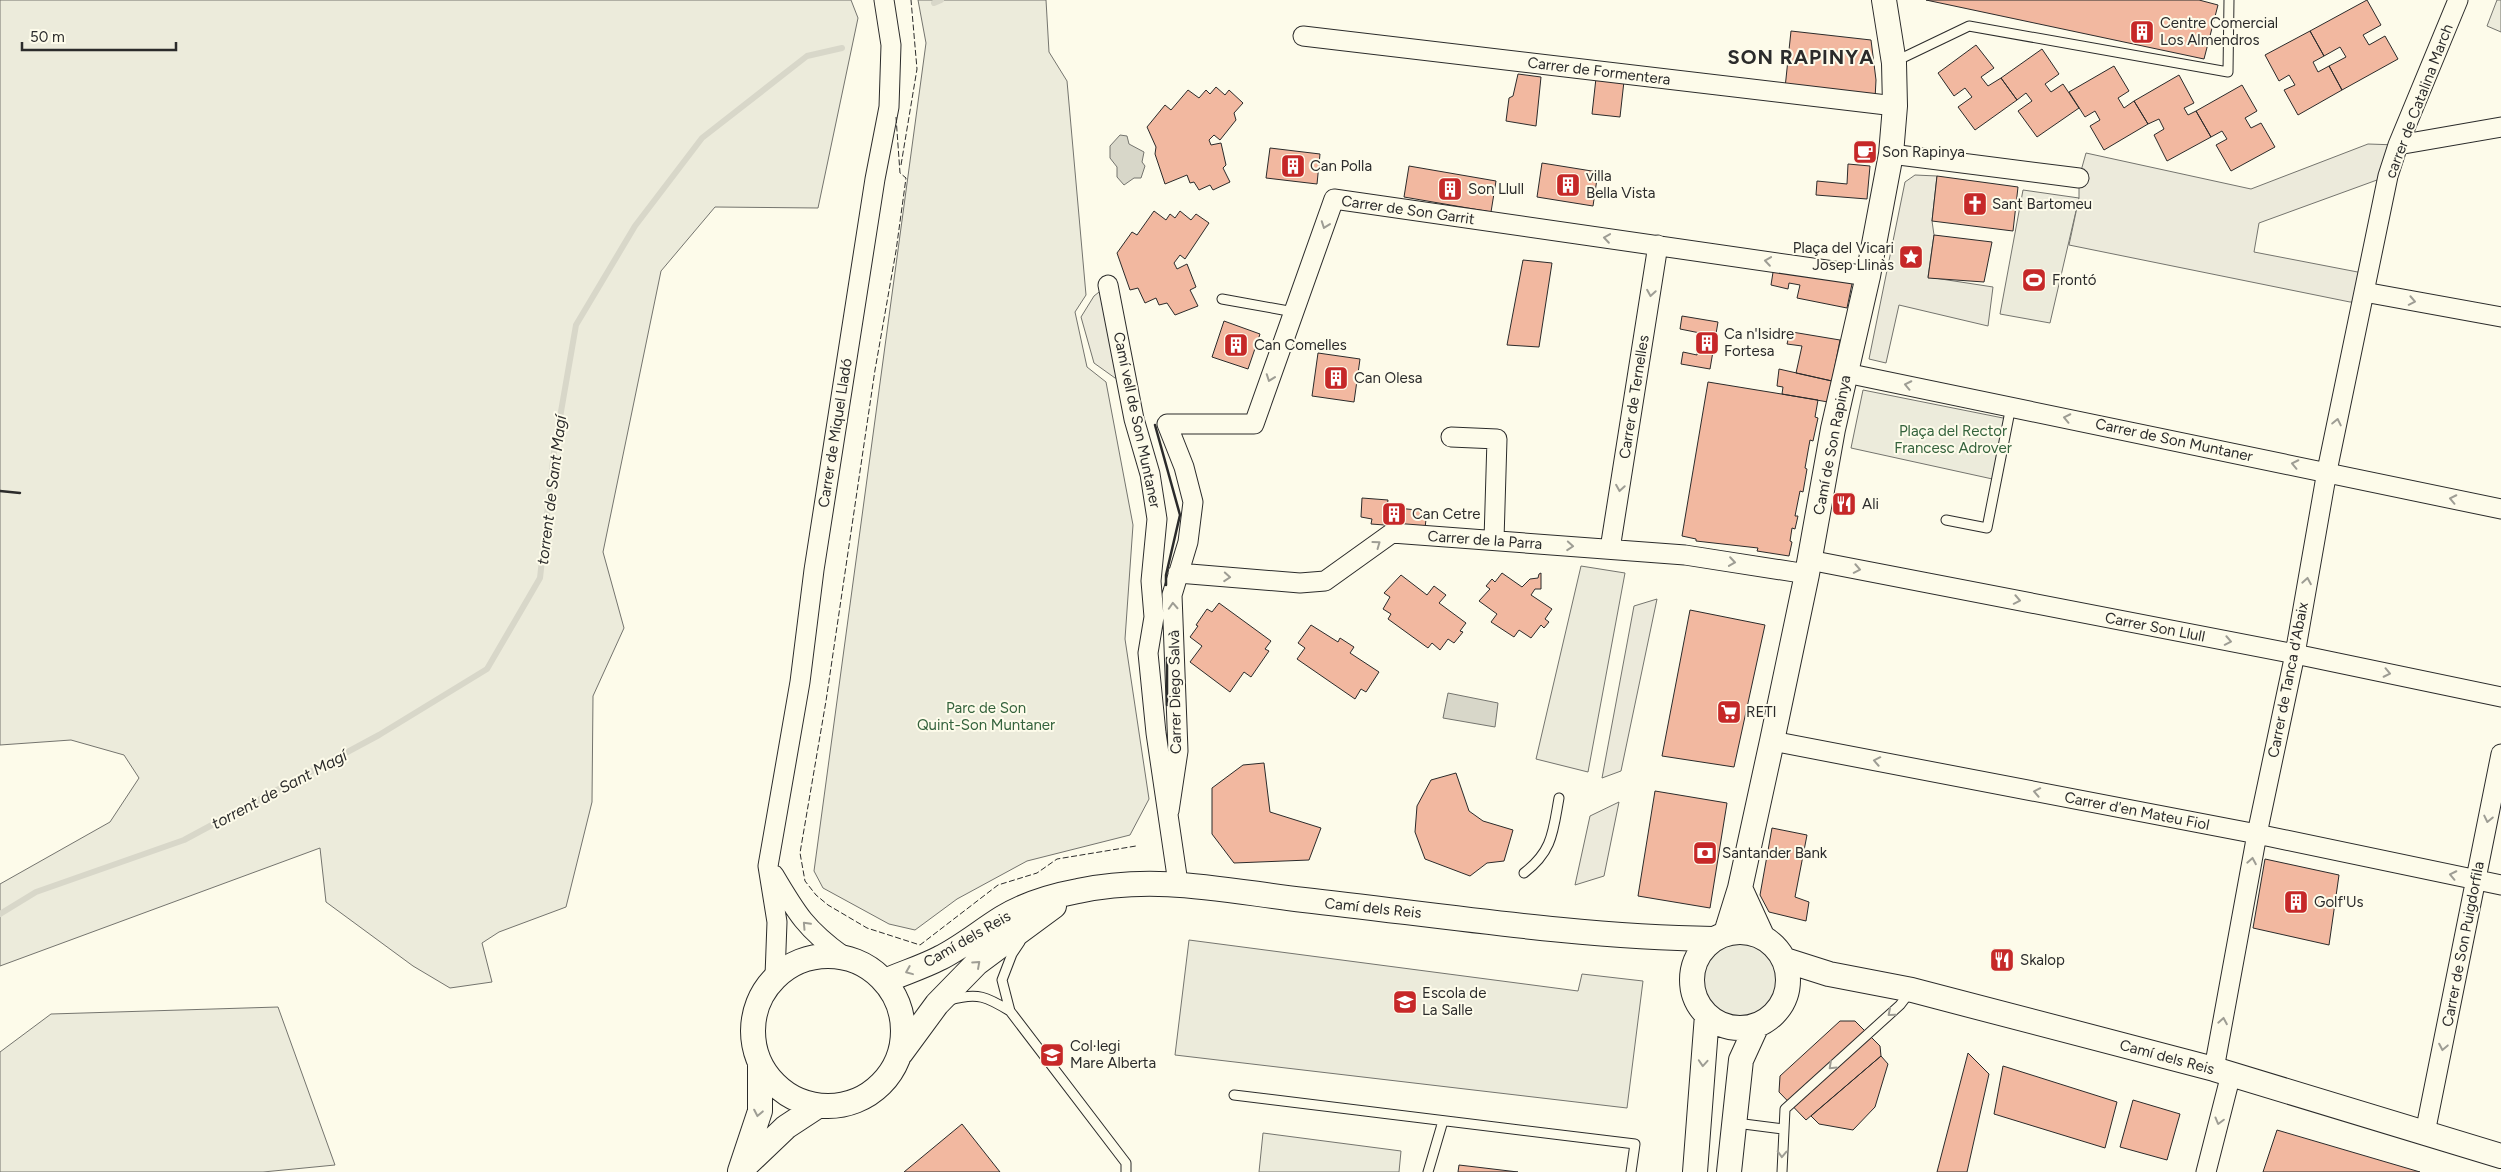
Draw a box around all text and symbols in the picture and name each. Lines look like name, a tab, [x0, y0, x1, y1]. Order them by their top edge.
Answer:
place label: Centre Comercial Los Almendros	[2160, 14, 2278, 49]
building icon: Centre Comercial Los Almendros	[2129, 19, 2155, 45]
scale bar	[22, 20, 176, 52]
street label: carrer de Catalina March	[2381, 21, 2457, 181]
text: 50 m	[30, 28, 65, 46]
district label: SON RAPINYA	[1728, 45, 1874, 69]
street label: Carrer de Formentera	[1526, 53, 1672, 89]
cafe icon: Son Rapinya	[1852, 139, 1878, 165]
place label: Son Rapinya	[1882, 143, 1965, 161]
building icon: Can Polla	[1280, 153, 1306, 179]
place label: Can Polla	[1310, 157, 1372, 175]
place label: villa Bella Vista	[1586, 167, 1655, 202]
building icon: villa Bella Vista	[1555, 172, 1581, 198]
building icon: Son Llull	[1437, 176, 1463, 202]
place label: Son Llull	[1468, 180, 1524, 198]
church icon: Sant Bartomeu	[1962, 191, 1988, 217]
street label: Carrer de Son Garrit	[1340, 192, 1476, 228]
place label: Sant Bartomeu	[1992, 195, 2092, 213]
one-way arrow	[1321, 220, 1331, 228]
one-way arrow	[1603, 233, 1611, 244]
place label: Plaça del Vicari Josep Llinàs	[1793, 239, 1894, 274]
place icon: Plaça del Vicari Josep Llinàs	[1898, 244, 1924, 270]
one-way arrow	[1764, 256, 1772, 267]
sports icon: Frontó	[2021, 267, 2047, 293]
place label: Frontó	[2052, 271, 2097, 289]
one-way arrow	[1646, 289, 1656, 298]
one-way arrow	[2408, 295, 2417, 305]
place label: Ca n'Isidre Fortesa	[1724, 325, 1794, 360]
street label: Camí vell de Son Muntaner	[1110, 330, 1164, 510]
building icon: Ca n'Isidre Fortesa	[1694, 330, 1720, 356]
building icon: Can Comelles	[1223, 332, 1249, 358]
street label: Carrer de Ternelles	[1615, 334, 1653, 460]
place label: Can Comelles	[1254, 336, 1347, 354]
street label: Carrer de Miquel Lladó	[814, 357, 856, 509]
building icon: Can Olesa	[1323, 365, 1349, 391]
place label: Can Olesa	[1354, 369, 1422, 387]
one-way arrow	[1266, 373, 1276, 381]
street label: Camí de Son Rapinya	[1810, 374, 1854, 516]
one-way arrow	[1903, 380, 1912, 391]
water label: torrent de Sant Magí	[533, 412, 570, 566]
one-way arrow	[2062, 413, 2071, 423]
street label: Carrer de Son Muntaner	[2094, 415, 2254, 465]
one-way arrow	[2331, 417, 2342, 426]
park label: Plaça del Rector Francesc Adrover	[1894, 422, 2012, 457]
one-way arrow	[2290, 460, 2299, 470]
one-way arrow	[1615, 484, 1625, 493]
restaurant icon: Ali	[1831, 491, 1857, 517]
one-way arrow	[2449, 494, 2458, 505]
place label: Ali	[1862, 495, 1879, 513]
building icon: Can Cetre	[1381, 501, 1407, 527]
place label: Can Cetre	[1412, 505, 1480, 523]
street label: Carrer de la Parra	[1427, 527, 1543, 553]
one-way arrow	[1566, 540, 1574, 551]
one-way arrow	[1371, 541, 1381, 550]
one-way arrow	[1728, 556, 1736, 567]
one-way arrow	[1853, 564, 1862, 574]
one-way arrow	[1223, 572, 1231, 583]
one-way arrow	[2302, 577, 2312, 586]
one-way arrow	[2012, 594, 2021, 605]
street label: Carrer de Tanca d'Abaix	[2264, 601, 2312, 759]
one-way arrow	[1168, 602, 1179, 610]
street label: Carrer Son Llull	[2103, 608, 2207, 646]
street label: Carrer Diego Salvà	[1165, 630, 1185, 754]
one-way arrow	[2223, 635, 2232, 646]
one-way arrow	[2383, 667, 2392, 678]
park label: Parc de Son Quint-Son Muntaner	[917, 699, 1055, 734]
supermarket icon: RETI	[1716, 699, 1742, 725]
place label: RETI	[1746, 703, 1777, 721]
water label: torrent de Sant Magí	[208, 745, 352, 833]
one-way arrow	[1873, 757, 1881, 767]
one-way arrow	[2032, 787, 2041, 798]
street label: Carrer d'en Mateu Fiol	[2063, 788, 2211, 834]
one-way arrow	[2483, 815, 2493, 823]
bank icon: Santander Bank	[1692, 840, 1718, 866]
place label: Santander Bank	[1722, 844, 1828, 862]
one-way arrow	[2247, 857, 2257, 865]
street label: Carrer de Son Puigdorfila	[2438, 860, 2488, 1028]
one-way arrow	[2449, 870, 2458, 881]
building icon: Golf'Us	[2283, 889, 2309, 915]
place label: Golf'Us	[2314, 893, 2364, 911]
street label: Camí dels Reis	[1324, 894, 1422, 922]
street label: Camí dels Reis	[920, 907, 1014, 971]
one-way arrow	[803, 921, 812, 930]
restaurant icon: Skalop	[1989, 947, 2015, 973]
place label: Skalop	[2020, 951, 2065, 969]
one-way arrow	[972, 960, 981, 969]
one-way arrow	[905, 964, 914, 975]
place label: Escola de La Salle	[1422, 984, 1486, 1019]
school or university icon: Escola de La Salle	[1392, 989, 1418, 1015]
one-way arrow	[1887, 1007, 1896, 1016]
one-way arrow	[2217, 1017, 2228, 1025]
street label: Camí dels Reis	[2118, 1036, 2216, 1078]
place label: Col·legi Mare Alberta	[1070, 1037, 1156, 1072]
school or university icon: Col·legi Mare Alberta	[1039, 1042, 1065, 1068]
one-way arrow	[2438, 1043, 2449, 1052]
one-way arrow	[1697, 1060, 1708, 1068]
one-way arrow	[1828, 1060, 1837, 1069]
one-way arrow	[754, 1108, 764, 1117]
one-way arrow	[2215, 1117, 2225, 1125]
one-way arrow	[1777, 1151, 1788, 1159]

